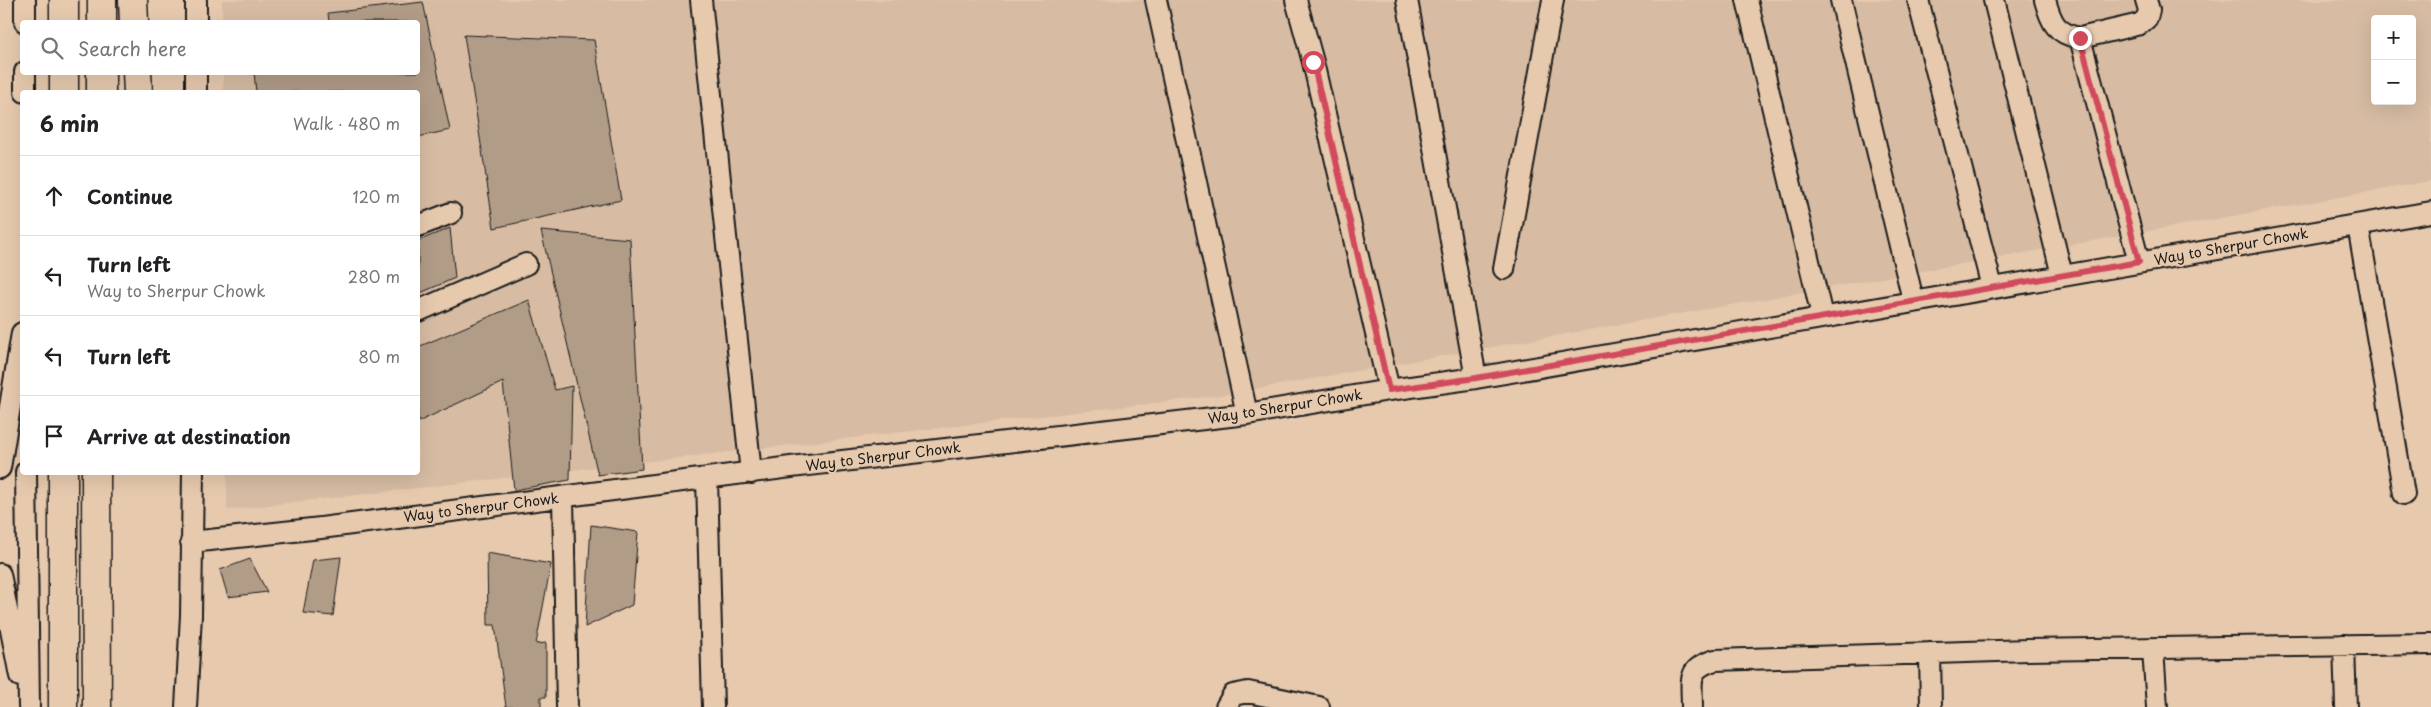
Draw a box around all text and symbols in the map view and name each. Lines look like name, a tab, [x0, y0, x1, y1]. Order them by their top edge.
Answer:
map controls	[2371, 15, 2416, 105]
button: +	[2371, 15, 2416, 60]
search box	[20, 20, 420, 75]
route end	[2069, 27, 2092, 50]
icon: search	[38, 34, 66, 62]
text: Search here	[78, 34, 187, 62]
route start	[1302, 51, 1325, 74]
button: −	[2371, 60, 2416, 105]
text: 6 min	[40, 107, 99, 139]
text: Walk · 480 m	[293, 111, 400, 135]
icon: ahead	[40, 182, 68, 210]
text: Continue	[87, 182, 173, 210]
text: 120 m	[353, 184, 400, 208]
street label: Way to Sherpur Chowk	[2152, 222, 2310, 270]
text: Turn left	[87, 250, 171, 278]
icon: left	[40, 262, 68, 290]
text: 280 m	[348, 264, 400, 288]
text: Way to Sherpur Chowk	[87, 278, 265, 302]
icon: left	[40, 342, 68, 370]
text: Turn left	[87, 342, 171, 370]
text: 80 m	[358, 344, 400, 368]
street label: Way to Sherpur Chowk	[1206, 383, 1364, 429]
icon: arrive	[40, 422, 68, 450]
text: Arrive at destination	[87, 422, 291, 450]
street label: Way to Sherpur Chowk	[804, 436, 962, 476]
street label: Way to Sherpur Chowk	[402, 487, 560, 527]

